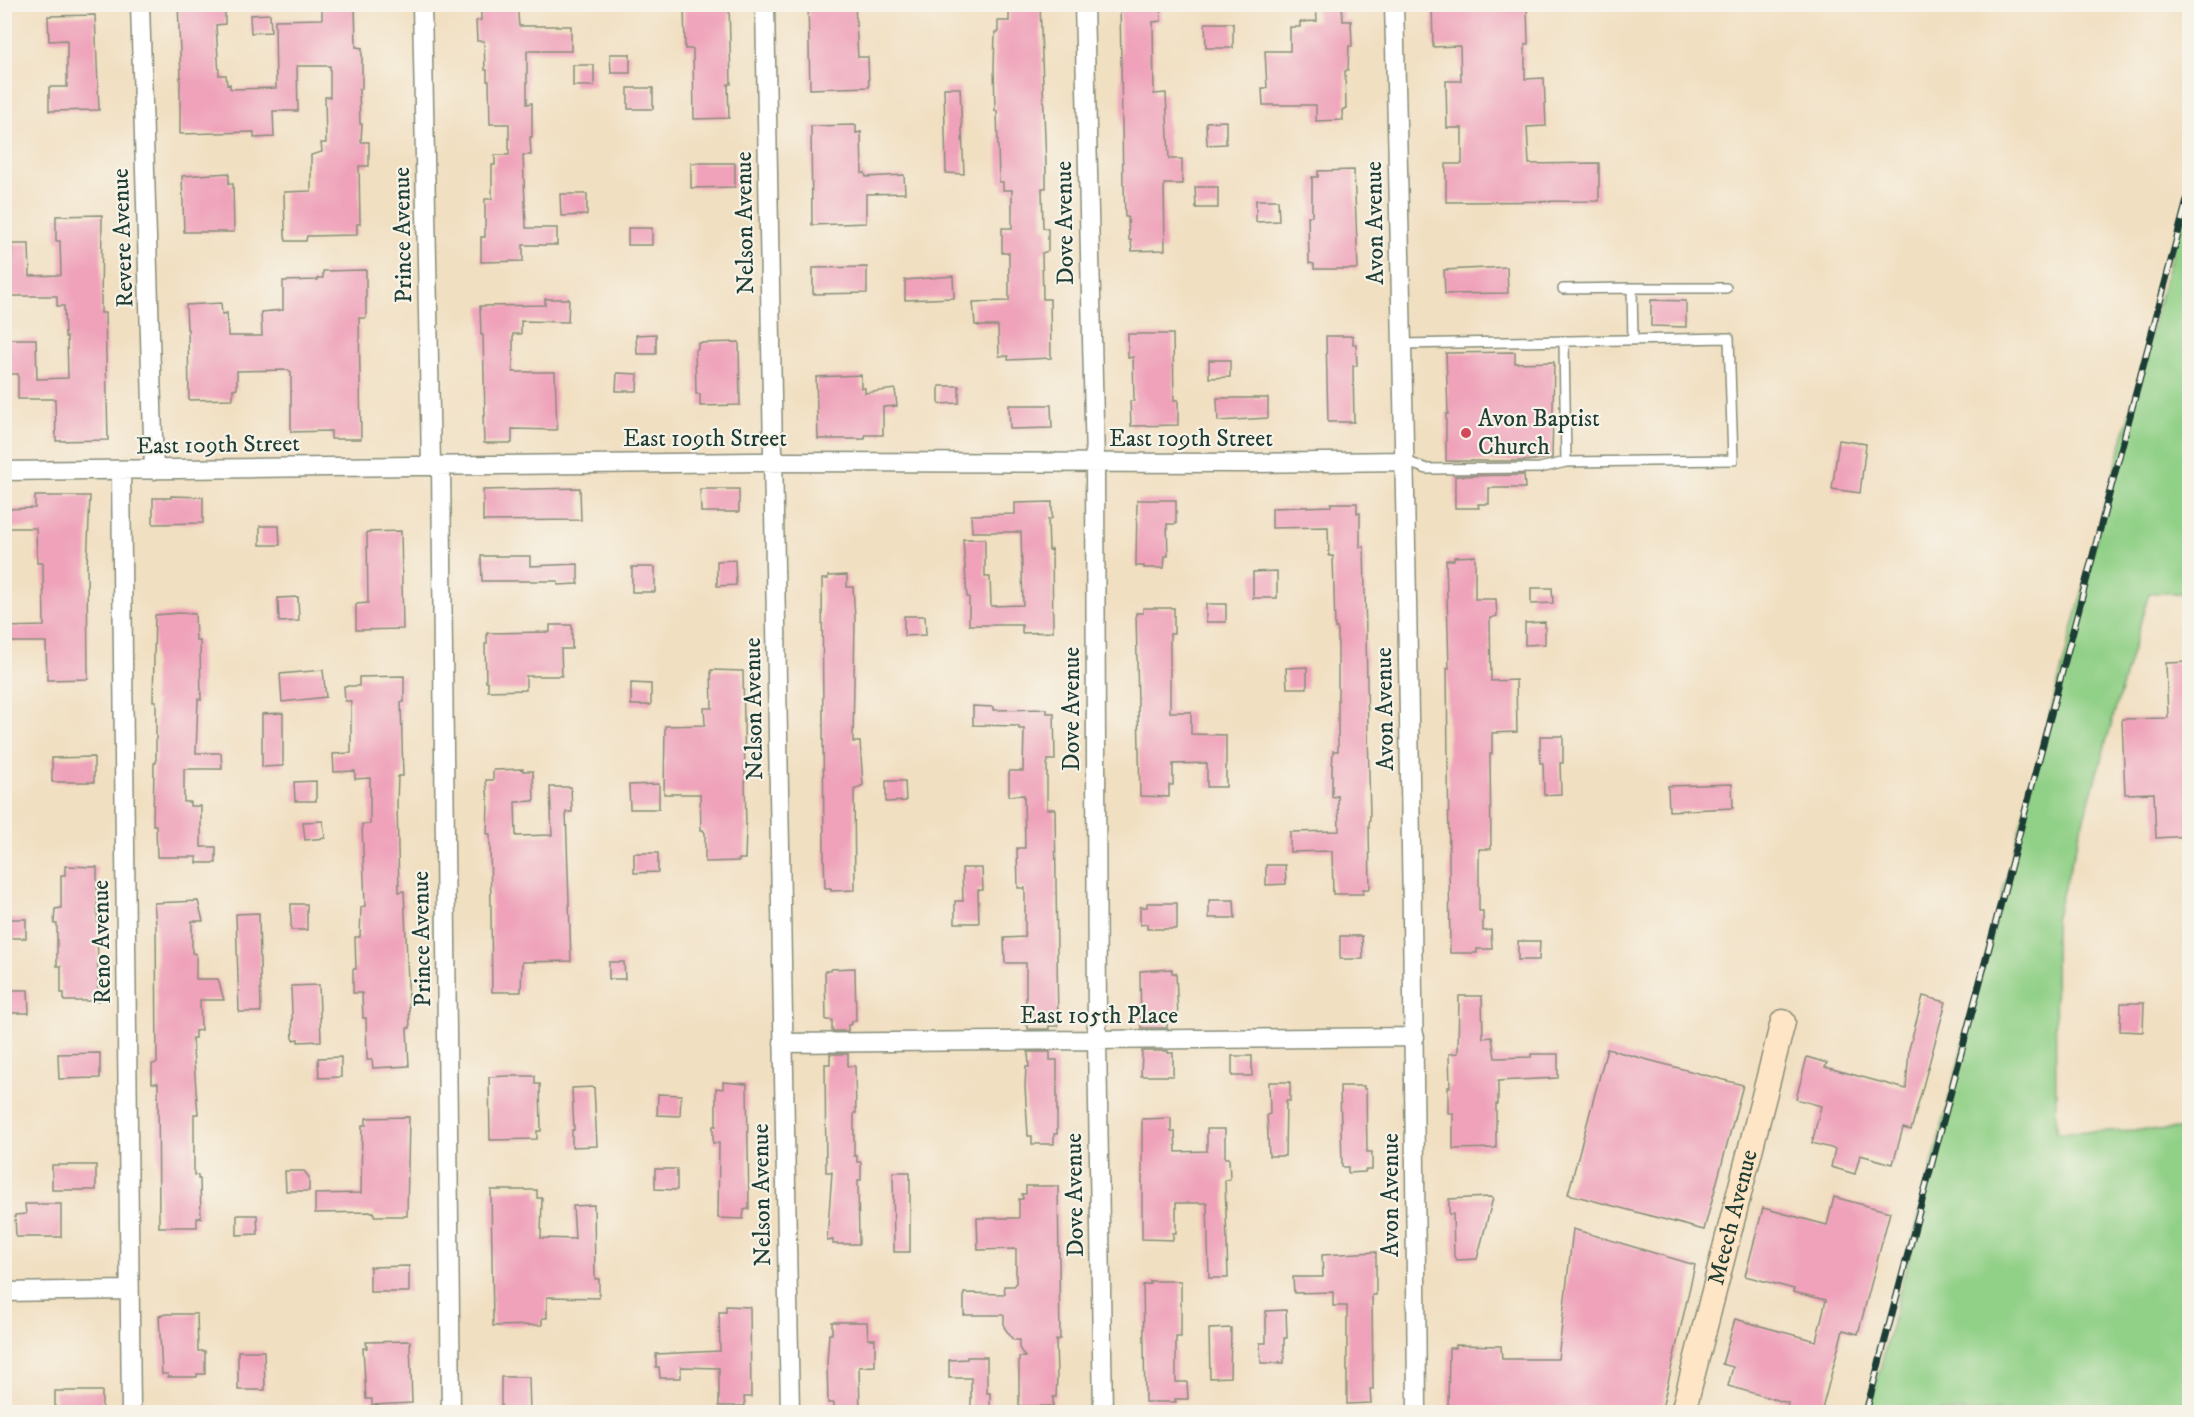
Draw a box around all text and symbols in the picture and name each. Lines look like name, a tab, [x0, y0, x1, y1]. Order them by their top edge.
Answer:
street label: Nelson Avenue	[729, 151, 761, 295]
street label: Dove Avenue	[1049, 161, 1081, 285]
street label: Avon Avenue	[1359, 161, 1391, 285]
street label: Prince Avenue	[387, 167, 419, 303]
street label: Revere Avenue	[106, 168, 140, 308]
place label: Avon Baptist Church	[1478, 404, 1600, 462]
street label: East 109th Street	[623, 424, 787, 454]
street label: East 109th Street	[1109, 424, 1273, 454]
marker: Avon Baptist Church	[1459, 426, 1473, 440]
street label: East 109th Street	[136, 429, 300, 461]
street label: Nelson Avenue	[738, 637, 770, 781]
street label: Dove Avenue	[1057, 647, 1087, 771]
street label: Avon Avenue	[1369, 647, 1401, 771]
street label: Prince Avenue	[406, 871, 438, 1007]
street label: Reno Avenue	[86, 880, 118, 1004]
street label: East 105th Place	[1020, 1001, 1178, 1031]
street label: Nelson Avenue	[746, 1123, 778, 1267]
street label: Dove Avenue	[1059, 1133, 1091, 1257]
street label: Avon Avenue	[1376, 1133, 1406, 1257]
street label: Meech Avenue	[1701, 1146, 1765, 1288]

